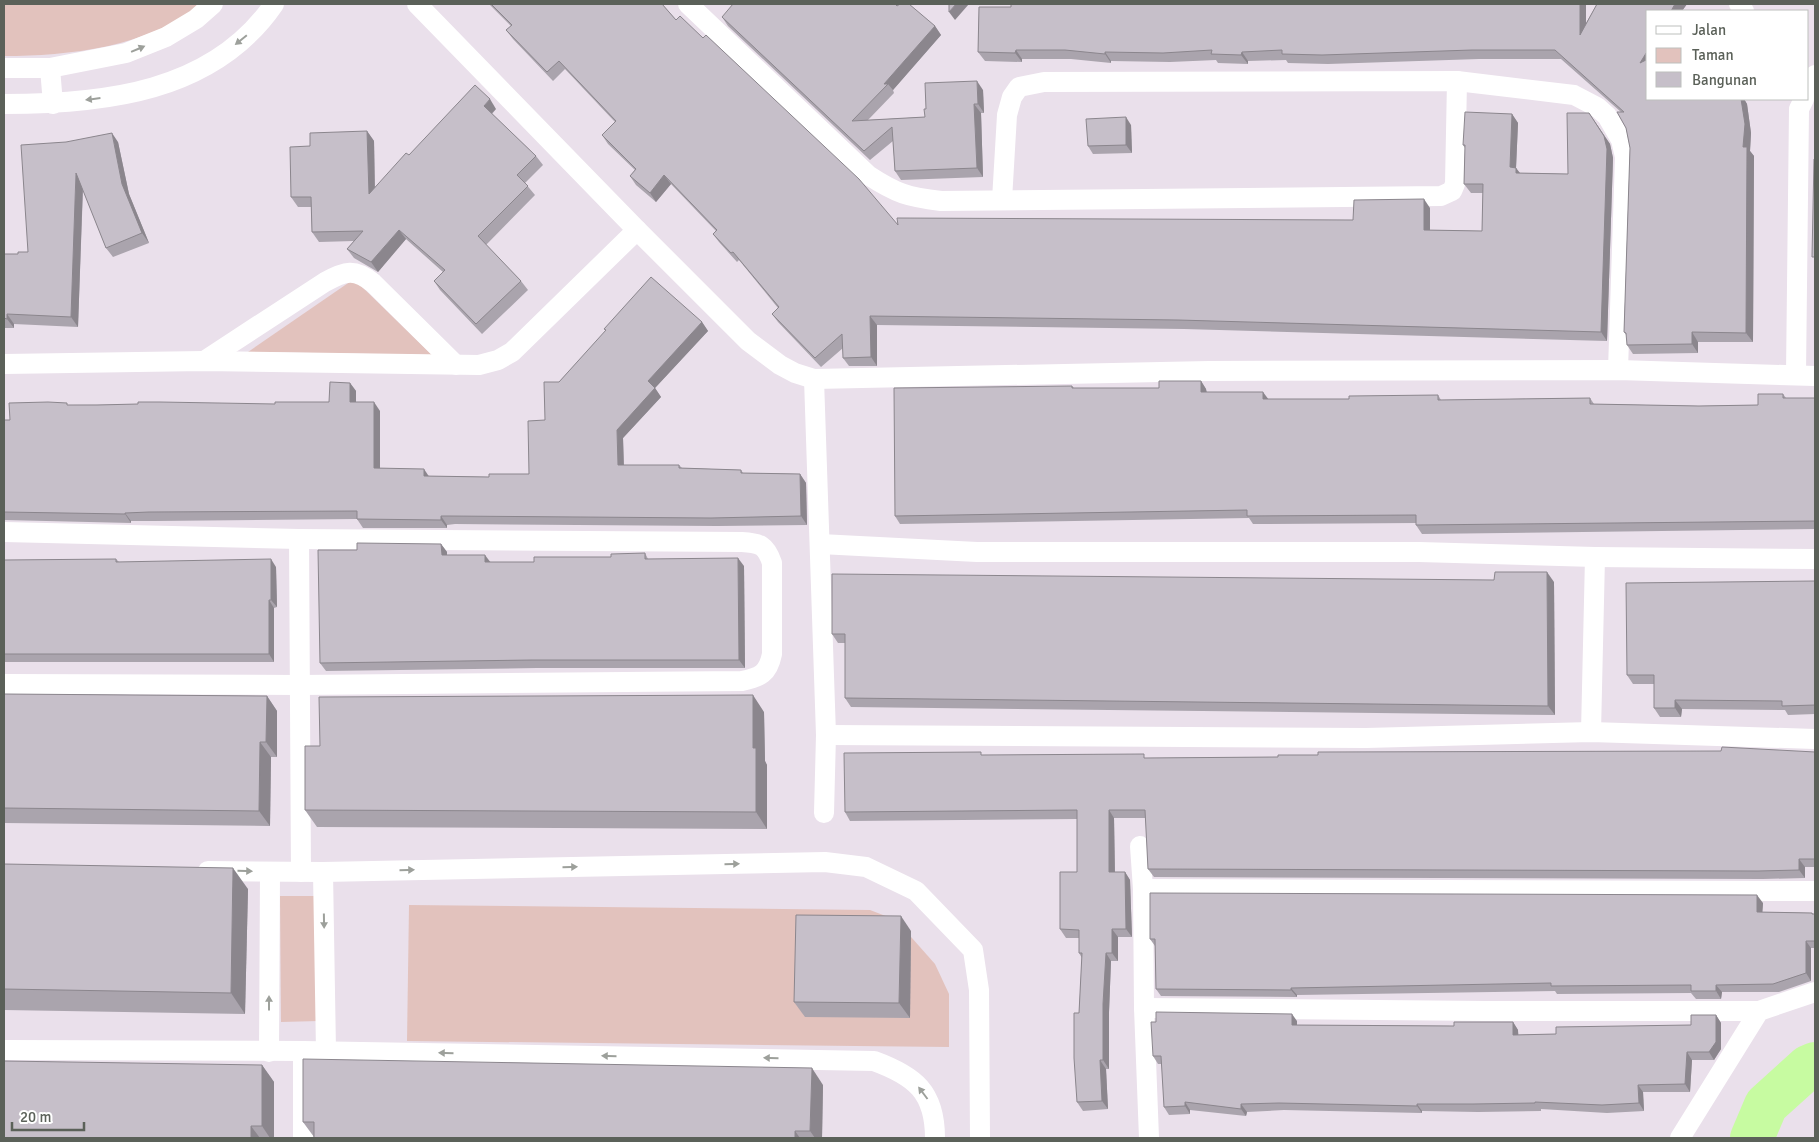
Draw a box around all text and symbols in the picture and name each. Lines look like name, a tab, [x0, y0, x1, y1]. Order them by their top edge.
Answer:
legend	[1646, 10, 1809, 100]
text: Jalan	[1692, 21, 1726, 39]
one-way arrow	[235, 34, 248, 45]
one-way arrow	[131, 44, 145, 52]
text: Taman	[1692, 46, 1734, 64]
text: Bangunan	[1692, 71, 1757, 89]
one-way arrow	[85, 95, 101, 103]
one-way arrow	[725, 860, 741, 868]
one-way arrow	[562, 863, 578, 871]
one-way arrow	[400, 866, 416, 874]
one-way arrow	[237, 867, 253, 875]
one-way arrow	[320, 913, 328, 929]
one-way arrow	[266, 995, 274, 1011]
one-way arrow	[438, 1049, 454, 1057]
one-way arrow	[600, 1051, 616, 1059]
one-way arrow	[763, 1054, 779, 1062]
one-way arrow	[917, 1086, 928, 1099]
scale bar	[12, 1100, 85, 1132]
text: 20 m	[20, 1108, 51, 1126]

